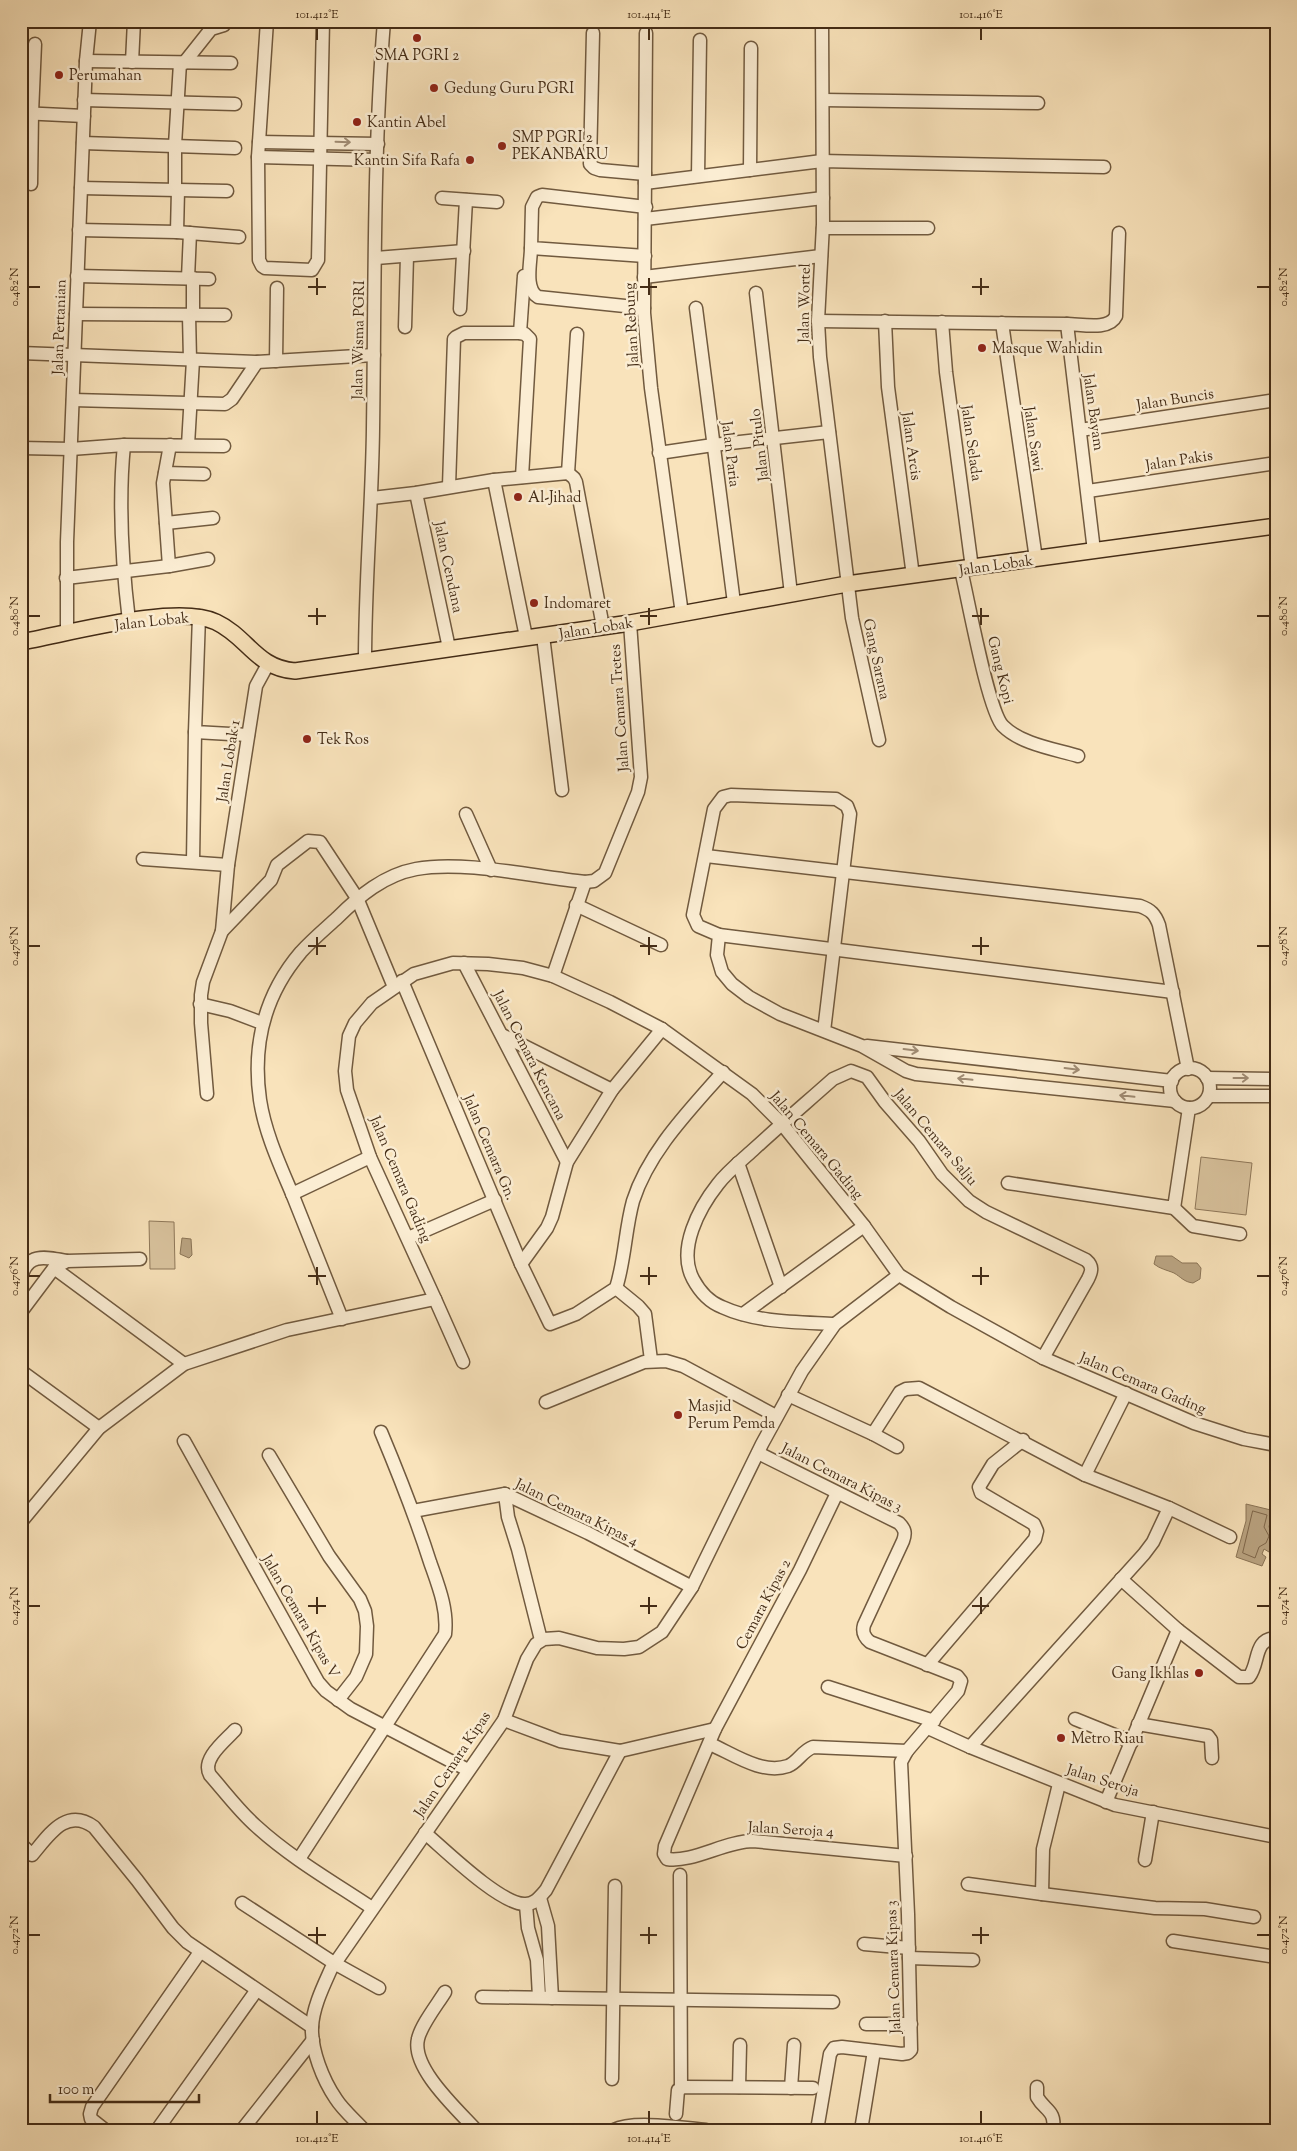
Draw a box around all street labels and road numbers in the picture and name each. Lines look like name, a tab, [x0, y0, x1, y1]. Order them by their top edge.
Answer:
street label: Jalan Wortel	[794, 263, 817, 344]
street label: Jalan Pertanian	[48, 279, 73, 376]
street label: Jalan Wisma PGRI	[348, 280, 371, 401]
street label: Jalan Rebung	[620, 282, 645, 369]
street label: Jalan Bayam	[1077, 371, 1108, 453]
street label: Jalan Buncis	[1134, 384, 1216, 417]
street label: Jalan Selada	[955, 403, 986, 483]
street label: Jalan Sawi	[1017, 404, 1047, 473]
street label: Jalan Pitulo	[746, 407, 775, 483]
street label: Jalan Arcis	[895, 410, 926, 482]
street label: Jalan Paria	[715, 419, 744, 488]
street label: Jalan Pakis	[1143, 446, 1215, 477]
street label: Jalan Cendana	[427, 519, 467, 615]
street label: Jalan Lobak	[957, 551, 1035, 582]
street label: Jalan Lobak	[113, 608, 190, 637]
street label: Jalan Lobak	[557, 613, 635, 646]
street label: Gang Sarana	[857, 617, 894, 702]
street label: Gang Kopi	[981, 634, 1018, 707]
street label: Jalan Cemara Tretes	[606, 643, 635, 773]
street label: Jalan Lobak 1	[212, 719, 246, 805]
street label: Jalan Cemara Kencana	[486, 986, 571, 1124]
street label: Jalan Cemara Salju	[887, 1084, 982, 1191]
street label: Jalan Cemara Gading	[764, 1086, 868, 1205]
street label: Jalan Cemara Gn.	[457, 1091, 520, 1204]
street label: Jalan Cemara Gading	[363, 1112, 436, 1246]
street label: Jalan Cemara Gading	[1075, 1348, 1209, 1421]
street label: Jalan Cemara Kipas 3	[776, 1438, 906, 1518]
street label: Jalan Cemara Kipas 4	[510, 1474, 642, 1553]
street label: Jalan Cemara Kipas V	[255, 1550, 344, 1682]
street label: Cemara Kipas 2	[732, 1556, 797, 1654]
street label: Jalan Cemara Kipas	[409, 1707, 497, 1823]
street label: Jalan Seroja	[1063, 1760, 1142, 1803]
street label: Jalan Seroja 4	[746, 1818, 835, 1843]
street label: Jalan Cemara Kipas 3	[882, 1900, 907, 2035]

